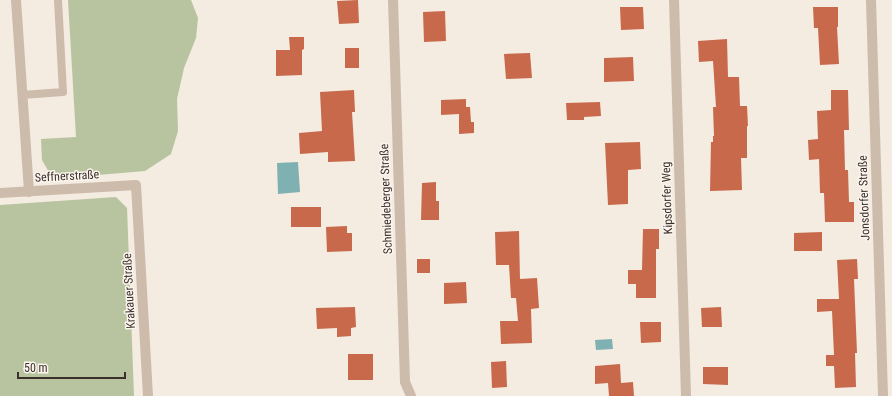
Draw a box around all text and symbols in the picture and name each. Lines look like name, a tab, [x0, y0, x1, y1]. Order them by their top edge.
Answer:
street label: Schmiedeberger Straße	[377, 143, 395, 254]
street label: Jonsdorfer Straße	[856, 155, 872, 241]
street label: Kipsdorfer Weg	[659, 161, 675, 235]
street label: Seffnerstraße	[34, 167, 100, 185]
street label: Krakauer Straße	[120, 253, 138, 329]
scale bar	[18, 354, 125, 380]
text: 50 m	[24, 361, 48, 375]

